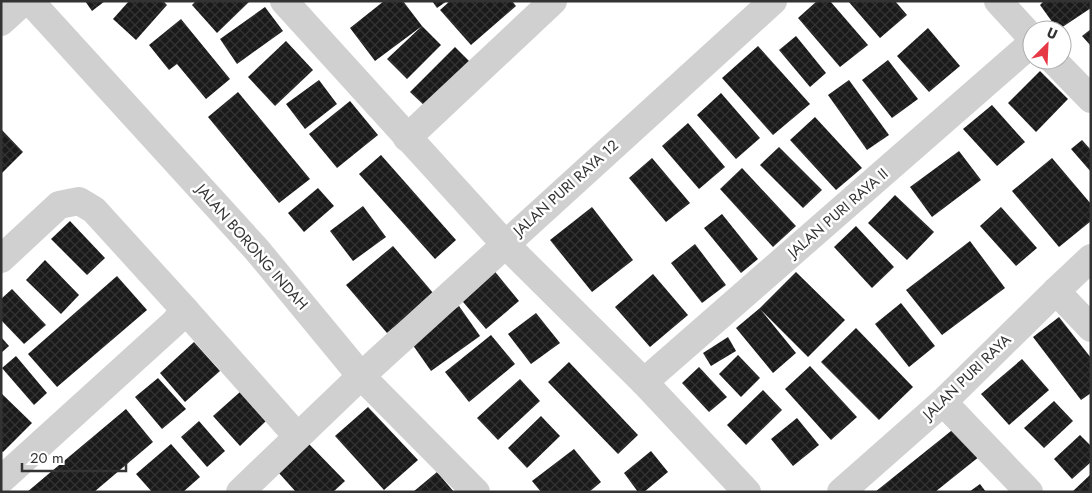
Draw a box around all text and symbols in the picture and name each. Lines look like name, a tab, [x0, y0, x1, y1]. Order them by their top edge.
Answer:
north arrow	[1022, 20, 1072, 70]
text: U	[1044, 22, 1061, 44]
street label: JALAN PURI RAYA 12	[507, 135, 623, 243]
street label: JALAN PURI RAYA II	[781, 163, 893, 264]
street label: JALAN BORONG INDAH	[190, 178, 313, 315]
street label: JALAN PURI RAYA	[917, 329, 1016, 426]
scale bar	[22, 440, 126, 472]
text: 20 m	[30, 447, 64, 469]

